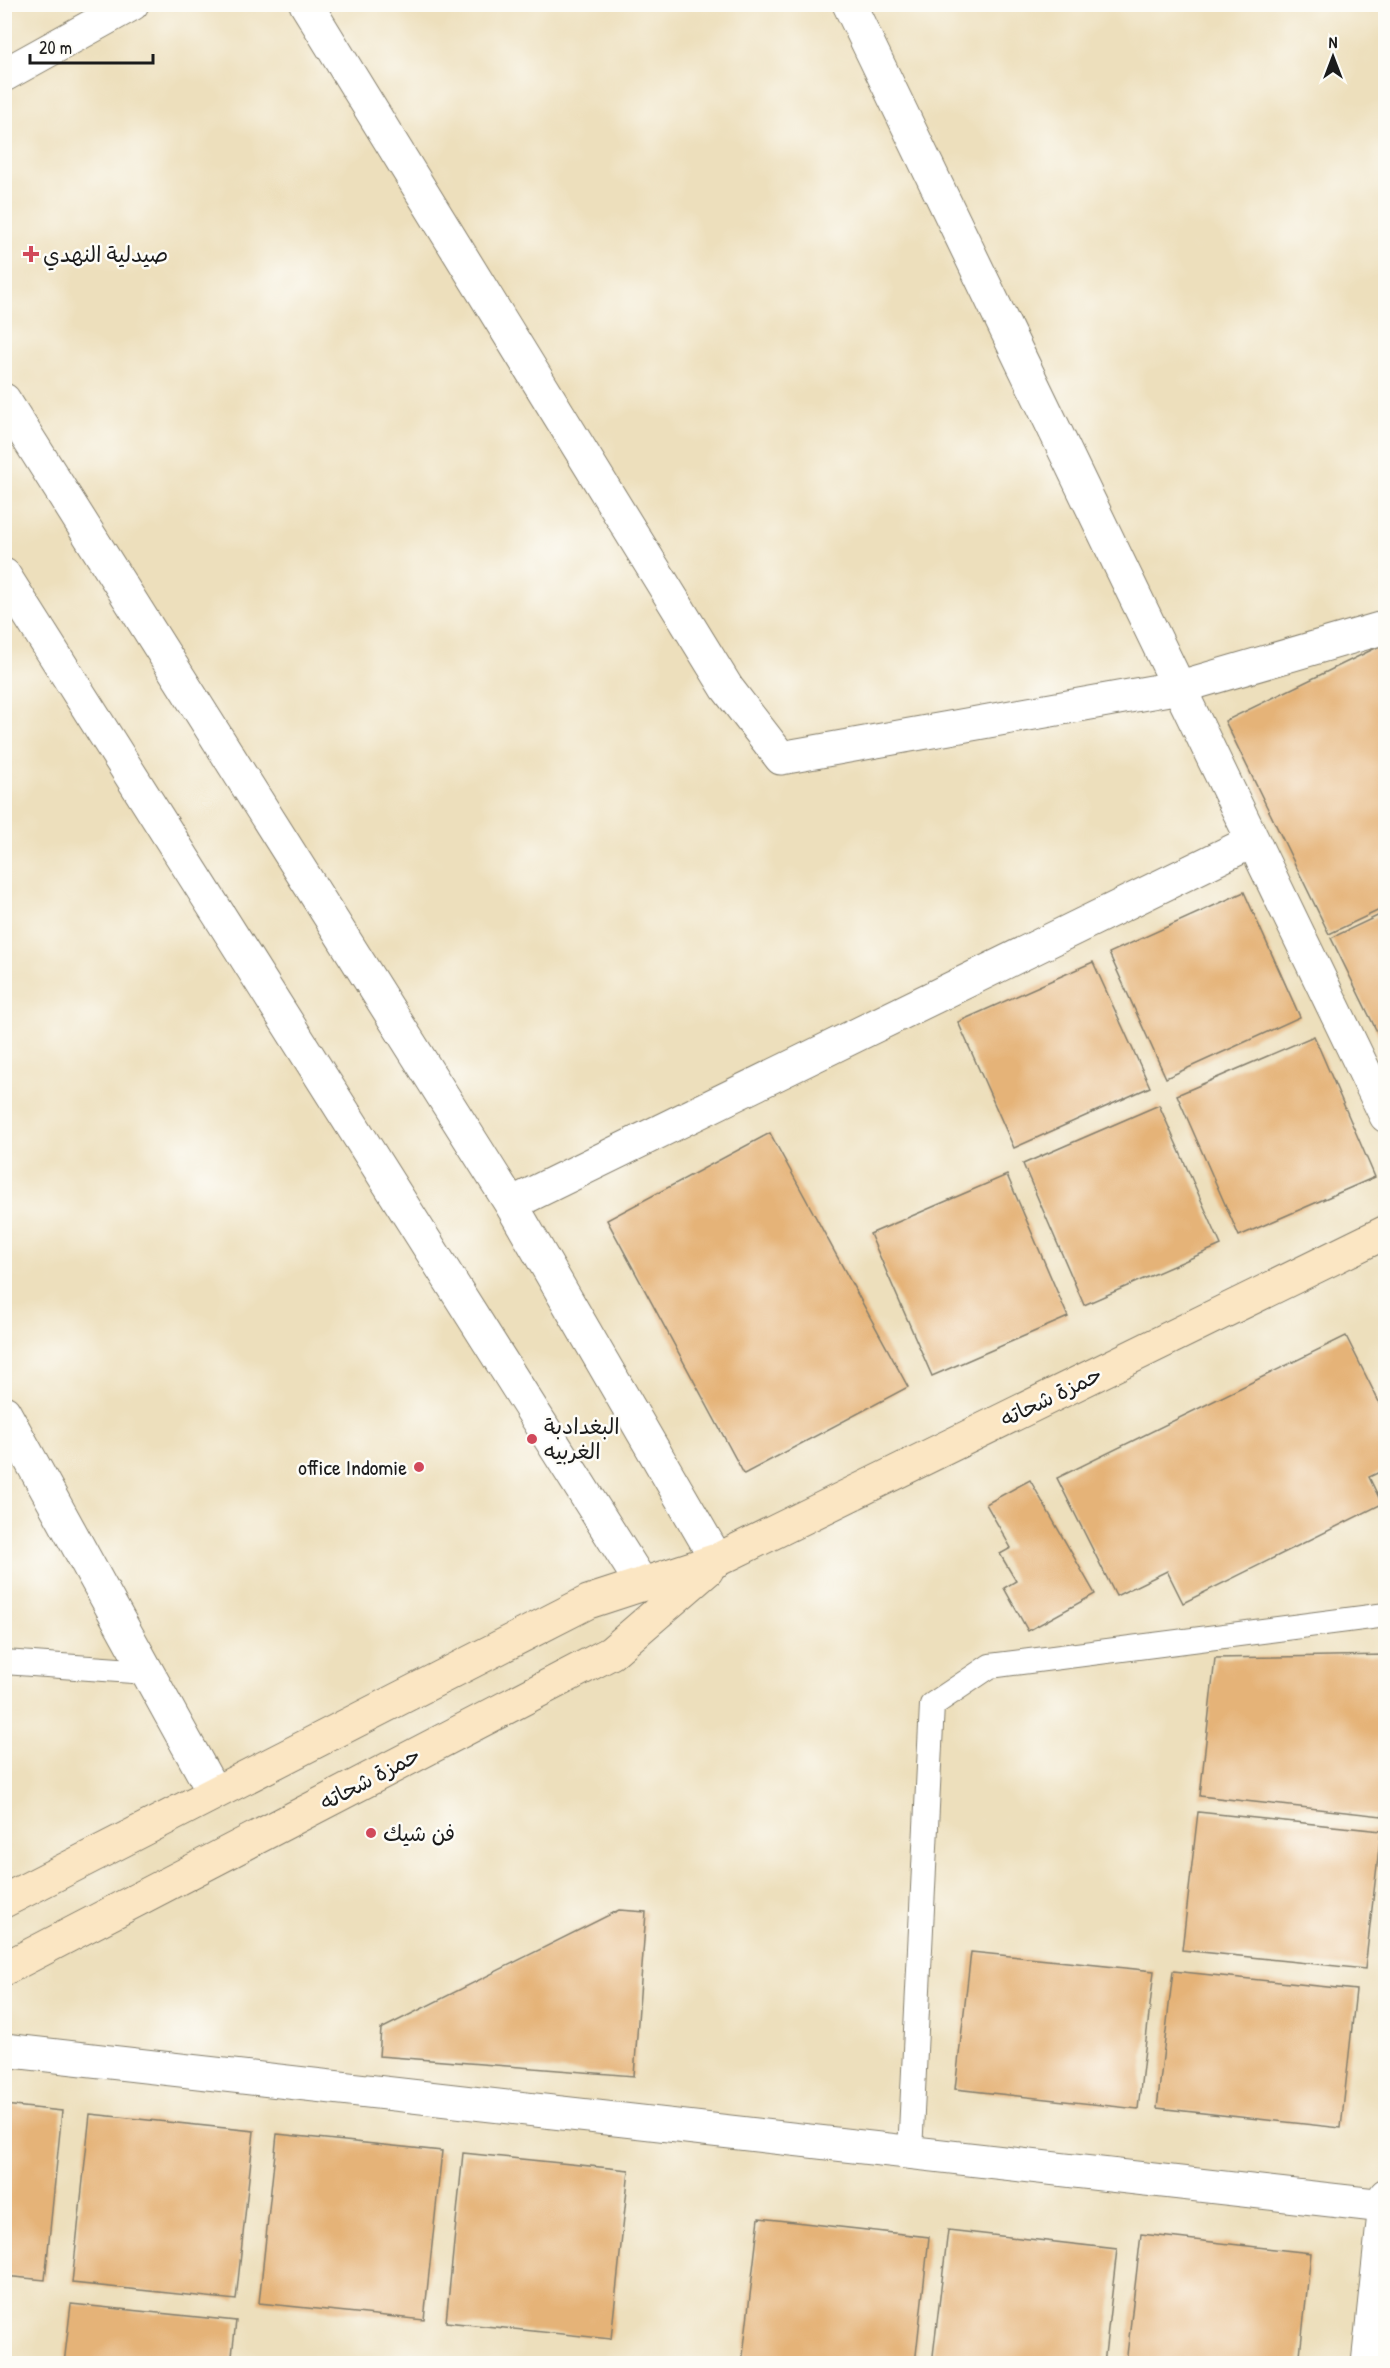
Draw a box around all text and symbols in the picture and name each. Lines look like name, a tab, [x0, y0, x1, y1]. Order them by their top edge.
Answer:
scale bar	[30, 27, 153, 65]
north arrow	[1303, 27, 1363, 87]
text: N	[1329, 31, 1338, 53]
text: 20 m	[39, 35, 72, 60]
place label: صيدلية النهدي	[43, 239, 168, 271]
marker: صيدلية النهدي	[24, 247, 38, 261]
street label: حمزة شحاته	[995, 1358, 1107, 1434]
place label: البغدادبة الغربيه	[544, 1411, 620, 1466]
marker: البغدادبة الغربيه	[525, 1432, 539, 1446]
place label: office Indomie	[298, 1452, 407, 1482]
marker: office Indomie	[412, 1460, 426, 1474]
street label: حمزة شحاته	[315, 1739, 425, 1817]
place label: فن شيك	[383, 1818, 455, 1848]
marker: فن شيك	[364, 1826, 378, 1840]

